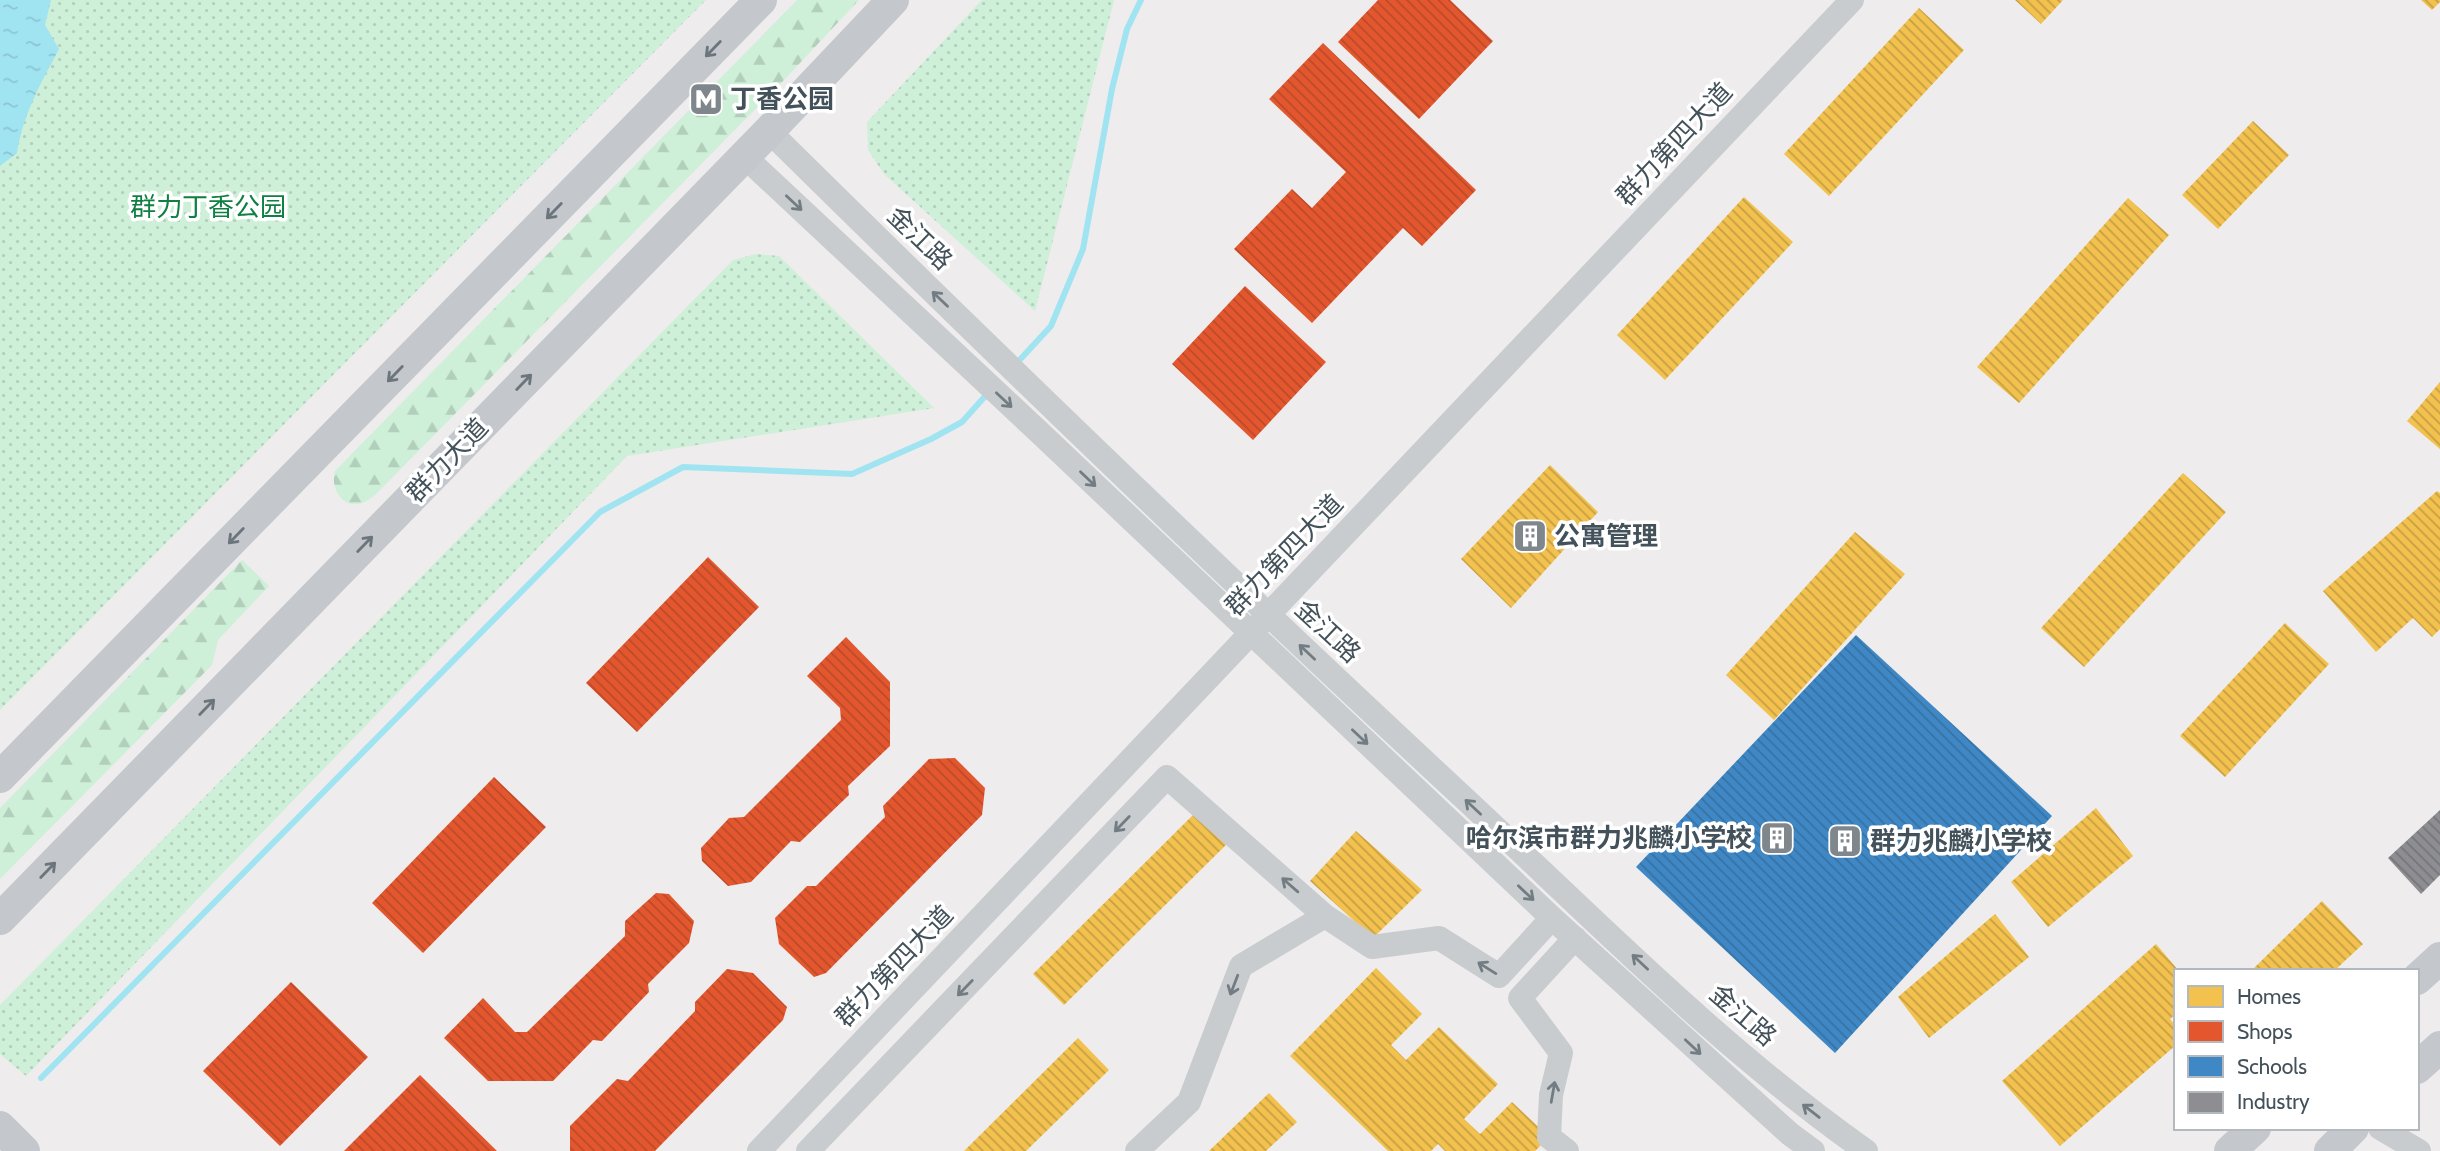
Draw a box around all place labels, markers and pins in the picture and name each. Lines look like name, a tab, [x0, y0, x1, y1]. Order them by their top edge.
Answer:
metro station icon: 丁香公园	[687, 80, 725, 118]
place label: 丁香公园	[730, 83, 834, 115]
building icon: 公寓管理	[1511, 517, 1549, 555]
place label: 公寓管理	[1554, 520, 1658, 552]
building icon: 哈尔滨市群力兆麟小学校	[1758, 819, 1796, 857]
place label: 哈尔滨市群力兆麟小学校	[1466, 822, 1752, 854]
building icon: 群力兆麟小学校	[1826, 822, 1864, 860]
place label: 群力兆麟小学校	[1870, 825, 2052, 857]

